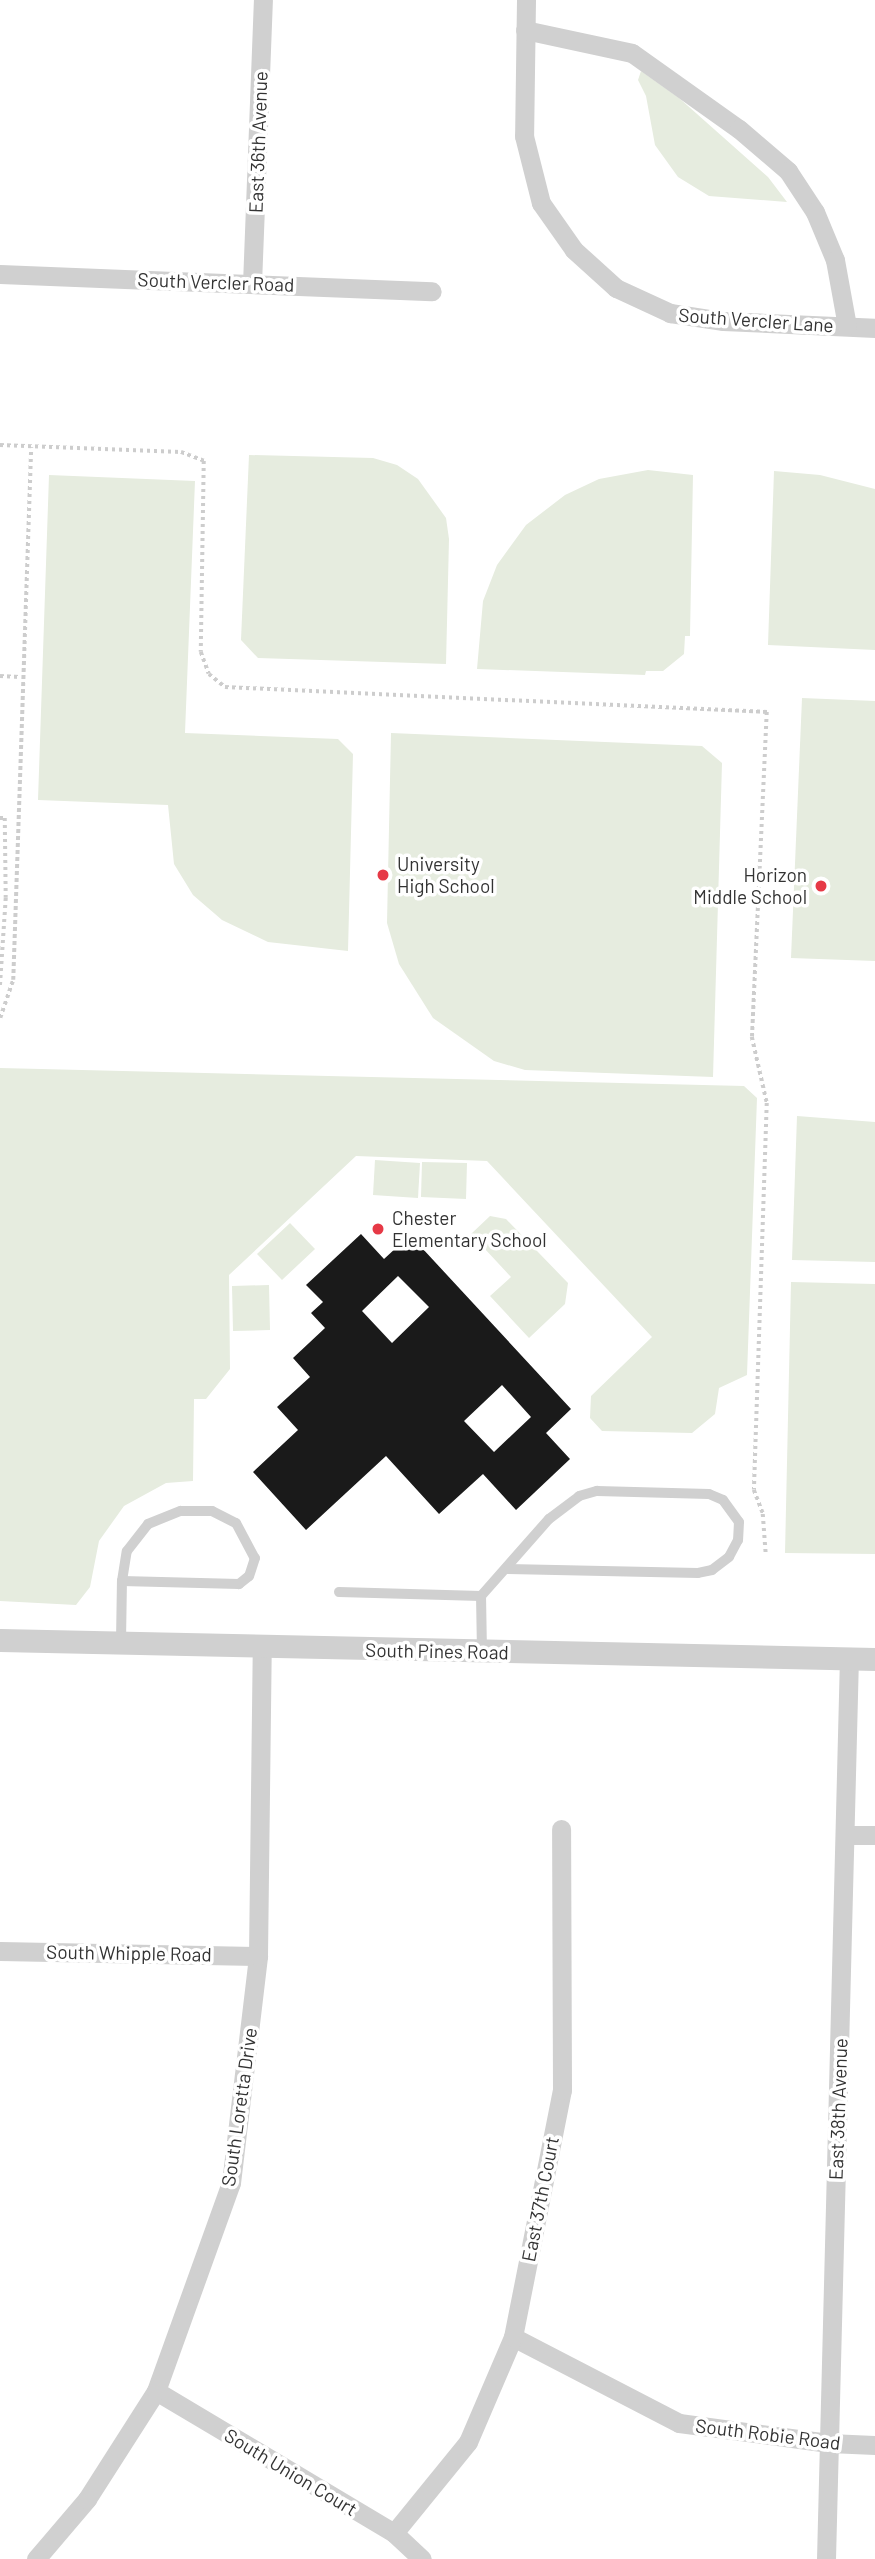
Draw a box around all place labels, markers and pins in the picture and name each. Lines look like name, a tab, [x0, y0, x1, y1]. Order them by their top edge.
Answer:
place label: University High School	[397, 853, 495, 897]
place label: Horizon Middle School	[693, 864, 807, 908]
marker: University High School	[375, 867, 391, 883]
marker: Horizon Middle School	[813, 878, 829, 894]
place label: Chester Elementary School	[392, 1207, 547, 1251]
marker: Chester Elementary School	[370, 1221, 386, 1237]

